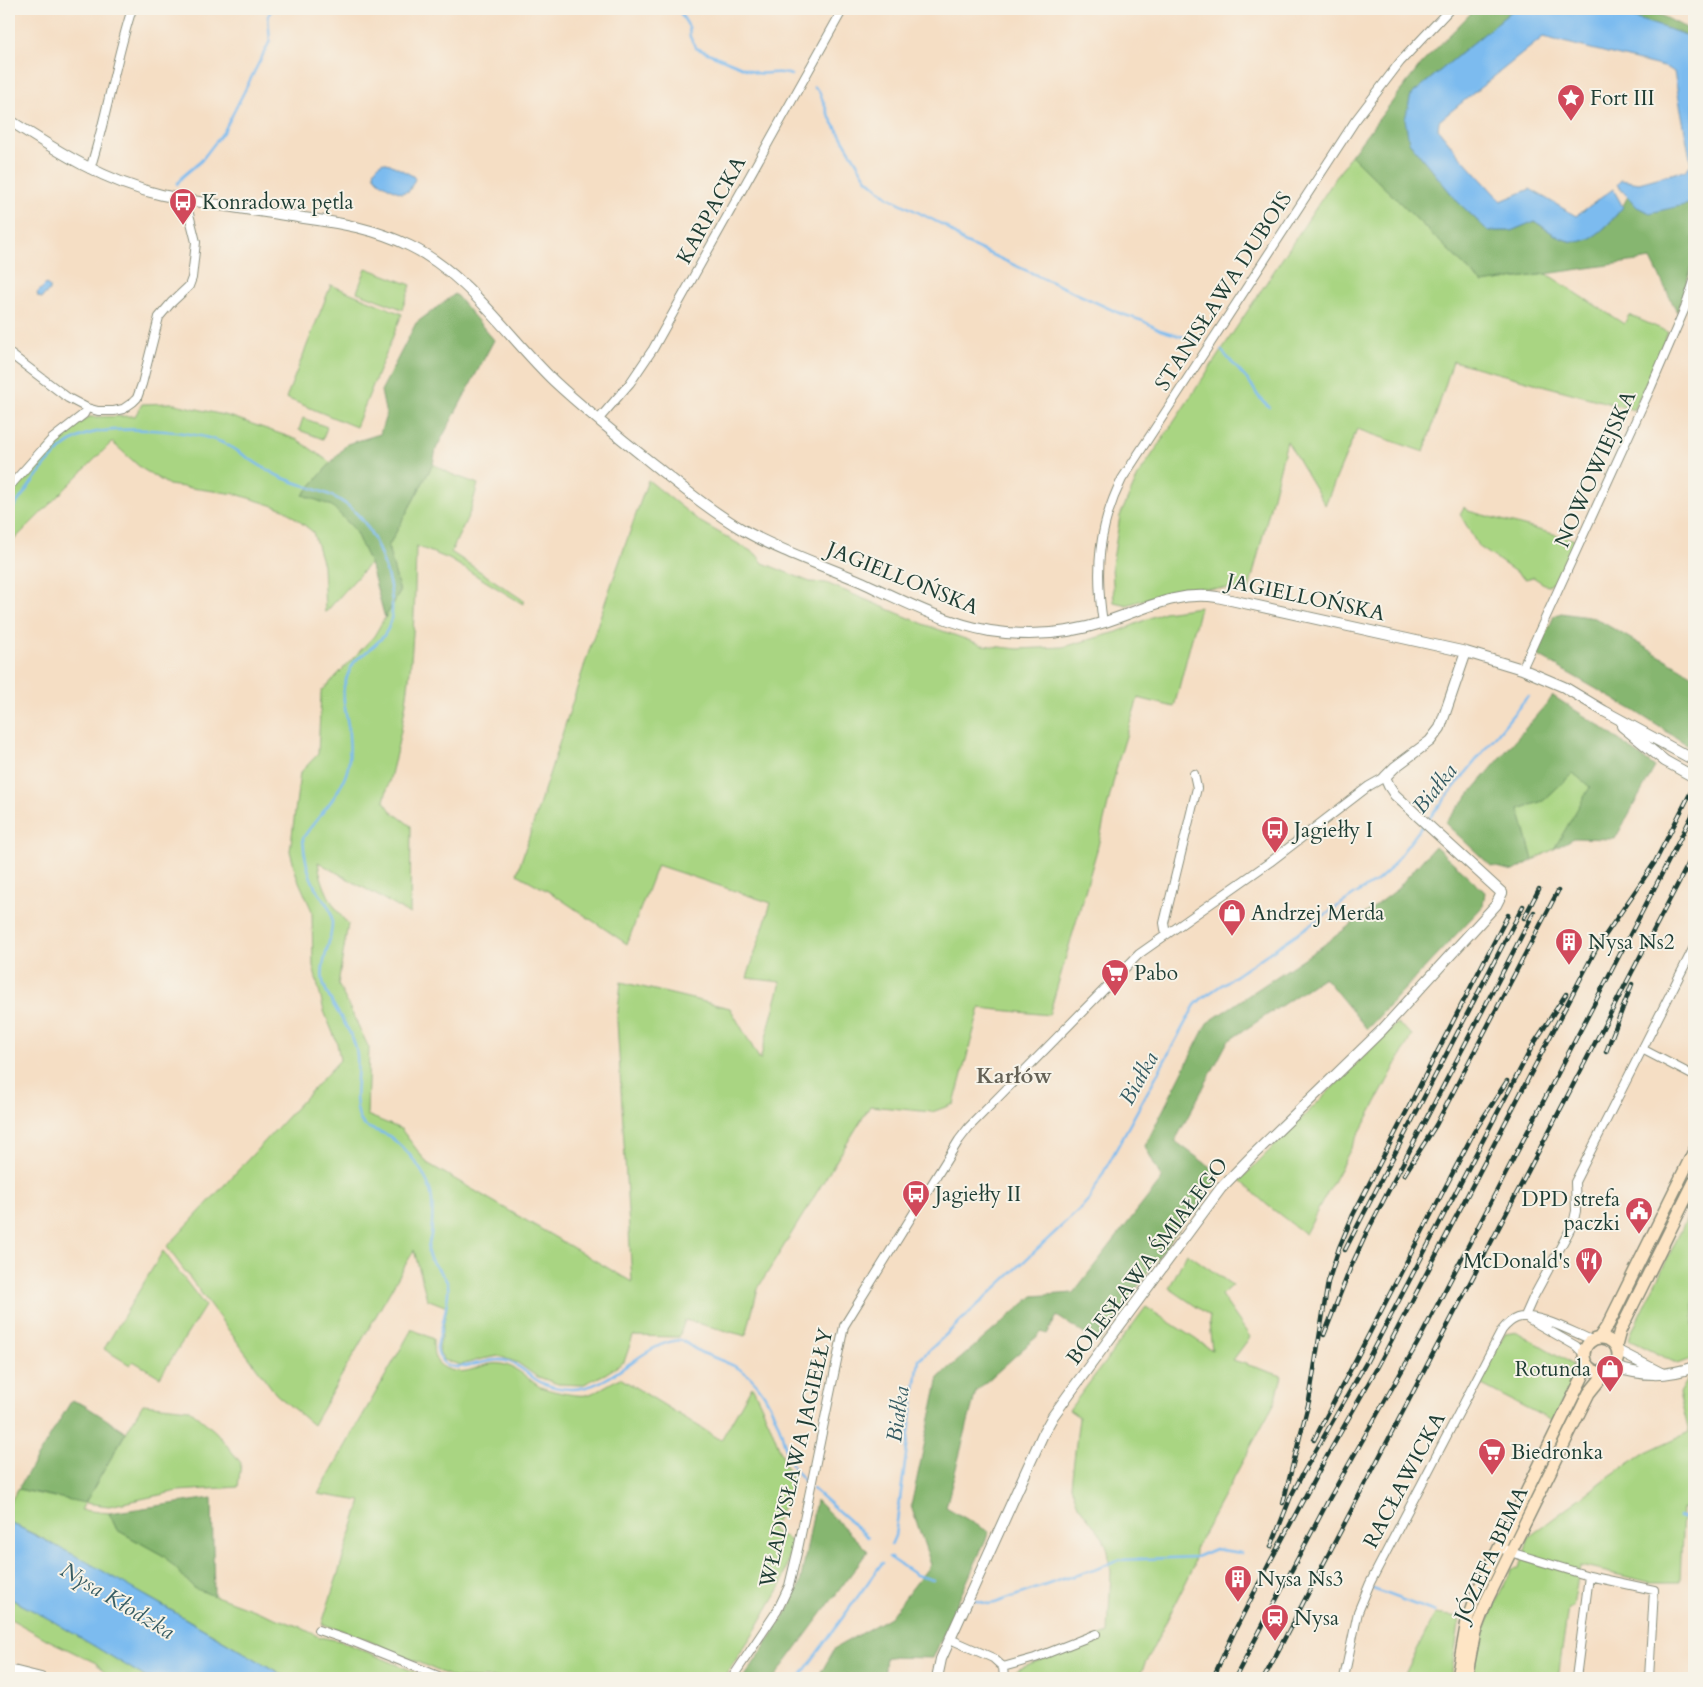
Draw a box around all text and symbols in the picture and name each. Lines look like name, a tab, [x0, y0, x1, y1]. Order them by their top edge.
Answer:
place icon: Fort III	[1556, 83, 1586, 122]
place label: Fort III	[1590, 84, 1655, 113]
street label: KARPACKA	[670, 151, 753, 269]
street label: STANISŁAWA DUBOIS	[1148, 186, 1299, 397]
bus stop icon: Konradowa pętla	[168, 187, 198, 226]
place label: Konradowa pętla	[202, 188, 354, 217]
street label: NOWOWIEJSKA	[1548, 386, 1643, 552]
street label: JAGIELLOŃSKA	[820, 534, 983, 622]
street label: JAGIELLOŃSKA	[1221, 566, 1388, 628]
water label: Białka	[1405, 757, 1464, 820]
bus stop icon: Jagiełły I	[1260, 815, 1290, 854]
place label: Jagiełły I	[1291, 816, 1373, 845]
shop icon: Andrzej Merda	[1217, 898, 1247, 937]
place label: Andrzej Merda	[1251, 899, 1384, 928]
building icon: Nysa Ns2	[1554, 927, 1584, 966]
place label: Nysa Ns2	[1588, 928, 1675, 957]
supermarket icon: Pabo	[1100, 958, 1130, 997]
place label: Pabo	[1134, 959, 1178, 988]
water label: Białka	[1112, 1046, 1166, 1110]
district label: Karłów	[976, 1061, 1052, 1091]
street label: BOLESŁAWA ŚMIAŁEGO	[1059, 1151, 1235, 1371]
bus stop icon: Jagiełły II	[901, 1179, 931, 1218]
place label: Jagiełły II	[932, 1180, 1021, 1209]
place label: DPD strefa paczki	[1521, 1185, 1620, 1238]
public building icon: DPD strefa paczki	[1624, 1196, 1654, 1235]
restaurant icon: McDonald's	[1574, 1246, 1604, 1285]
place label: McDonald's	[1463, 1247, 1570, 1276]
street label: WŁADYSŁAWA JAGIEŁŁY	[752, 1325, 841, 1592]
shop icon: Rotunda	[1595, 1354, 1625, 1393]
place label: Rotunda	[1515, 1355, 1591, 1384]
water label: Białka	[879, 1384, 917, 1444]
street label: RACŁAWICKA	[1356, 1407, 1453, 1553]
supermarket icon: Biedronka	[1477, 1437, 1507, 1476]
place label: Biedronka	[1511, 1438, 1603, 1467]
street label: JÓZEFA BEMA	[1445, 1481, 1535, 1629]
water label: Nysa Kłodzka	[55, 1555, 180, 1647]
building icon: Nysa Ns3	[1223, 1564, 1253, 1603]
place label: Nysa Ns3	[1257, 1565, 1343, 1594]
station icon: Nysa	[1260, 1603, 1290, 1642]
place label: Nysa	[1294, 1604, 1339, 1633]

